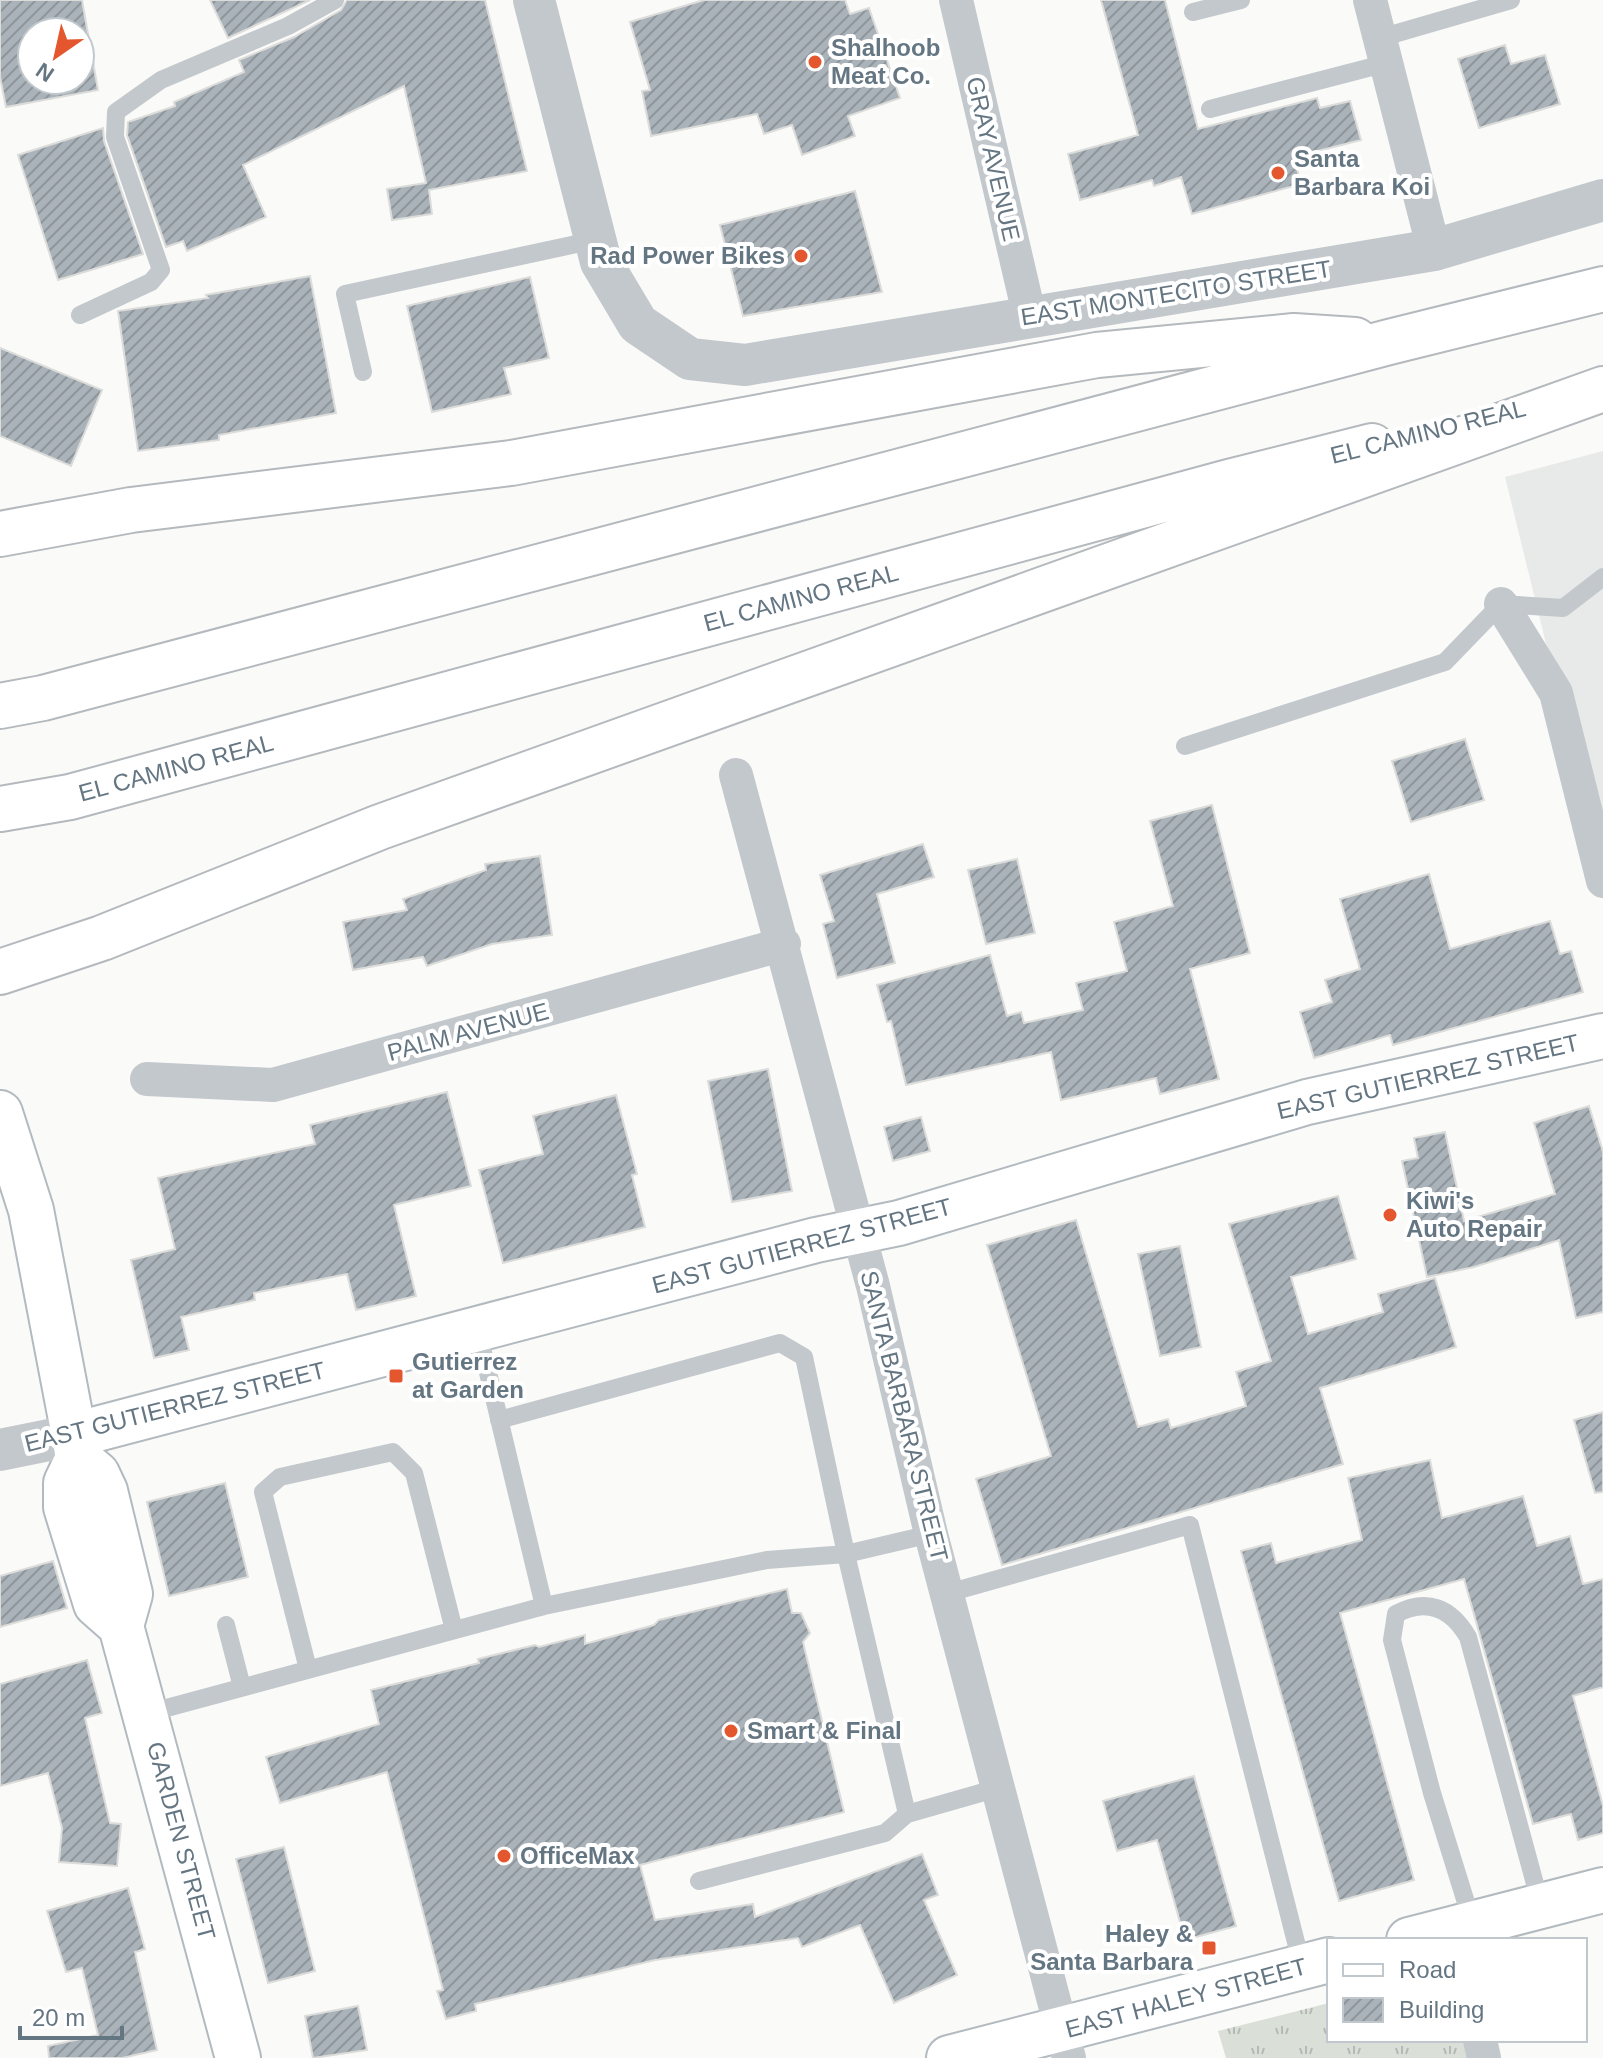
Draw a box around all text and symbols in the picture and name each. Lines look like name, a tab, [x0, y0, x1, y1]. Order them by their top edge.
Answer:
north arrow	[16, 16, 96, 96]
place label: Shalhoob Meat Co.	[831, 34, 940, 89]
marker: Shalhoob Meat Co.	[806, 53, 824, 71]
text: N	[32, 57, 59, 87]
street label: GRAY AVENUE	[961, 74, 1026, 244]
place label: Santa Barbara Koi	[1294, 145, 1430, 200]
marker: Santa Barbara Koi	[1269, 164, 1287, 182]
place label: Rad Power Bikes	[590, 242, 785, 269]
marker: Rad Power Bikes	[792, 247, 810, 265]
street label: EAST MONTECITO STREET	[1019, 255, 1333, 330]
street label: EL CAMINO REAL	[1327, 394, 1528, 469]
street label: EL CAMINO REAL	[701, 559, 901, 637]
street label: EL CAMINO REAL	[76, 729, 276, 807]
street label: PALM AVENUE	[384, 997, 551, 1066]
street label: EAST GUTIERREZ STREET	[1274, 1029, 1582, 1124]
place label: Kiwi's Auto Repair	[1406, 1187, 1542, 1242]
street label: EAST GUTIERREZ STREET	[649, 1192, 955, 1299]
marker: Kiwi's Auto Repair	[1381, 1206, 1399, 1224]
street label: SANTA BARBARA STREET	[855, 1268, 954, 1564]
place label: Gutierrez at Garden	[412, 1348, 524, 1403]
street label: EAST GUTIERREZ STREET	[22, 1356, 328, 1457]
marker: Gutierrez at Garden	[387, 1367, 405, 1385]
place label: Smart & Final	[747, 1717, 902, 1744]
marker: Smart & Final	[722, 1722, 740, 1740]
street label: GARDEN STREET	[142, 1739, 221, 1943]
place label: OfficeMax	[520, 1842, 635, 1869]
marker: OfficeMax	[495, 1847, 513, 1865]
place label: Haley & Santa Barbara	[1030, 1920, 1194, 1975]
legend	[1327, 1938, 1587, 2042]
marker: Haley & Santa Barbara	[1200, 1939, 1218, 1957]
street label: EAST HALEY STREET	[1062, 1952, 1310, 2043]
text: Road	[1399, 1956, 1456, 1983]
scale bar	[20, 1990, 122, 2040]
text: Building	[1399, 1996, 1484, 2023]
text: 20 m	[32, 2004, 85, 2031]

